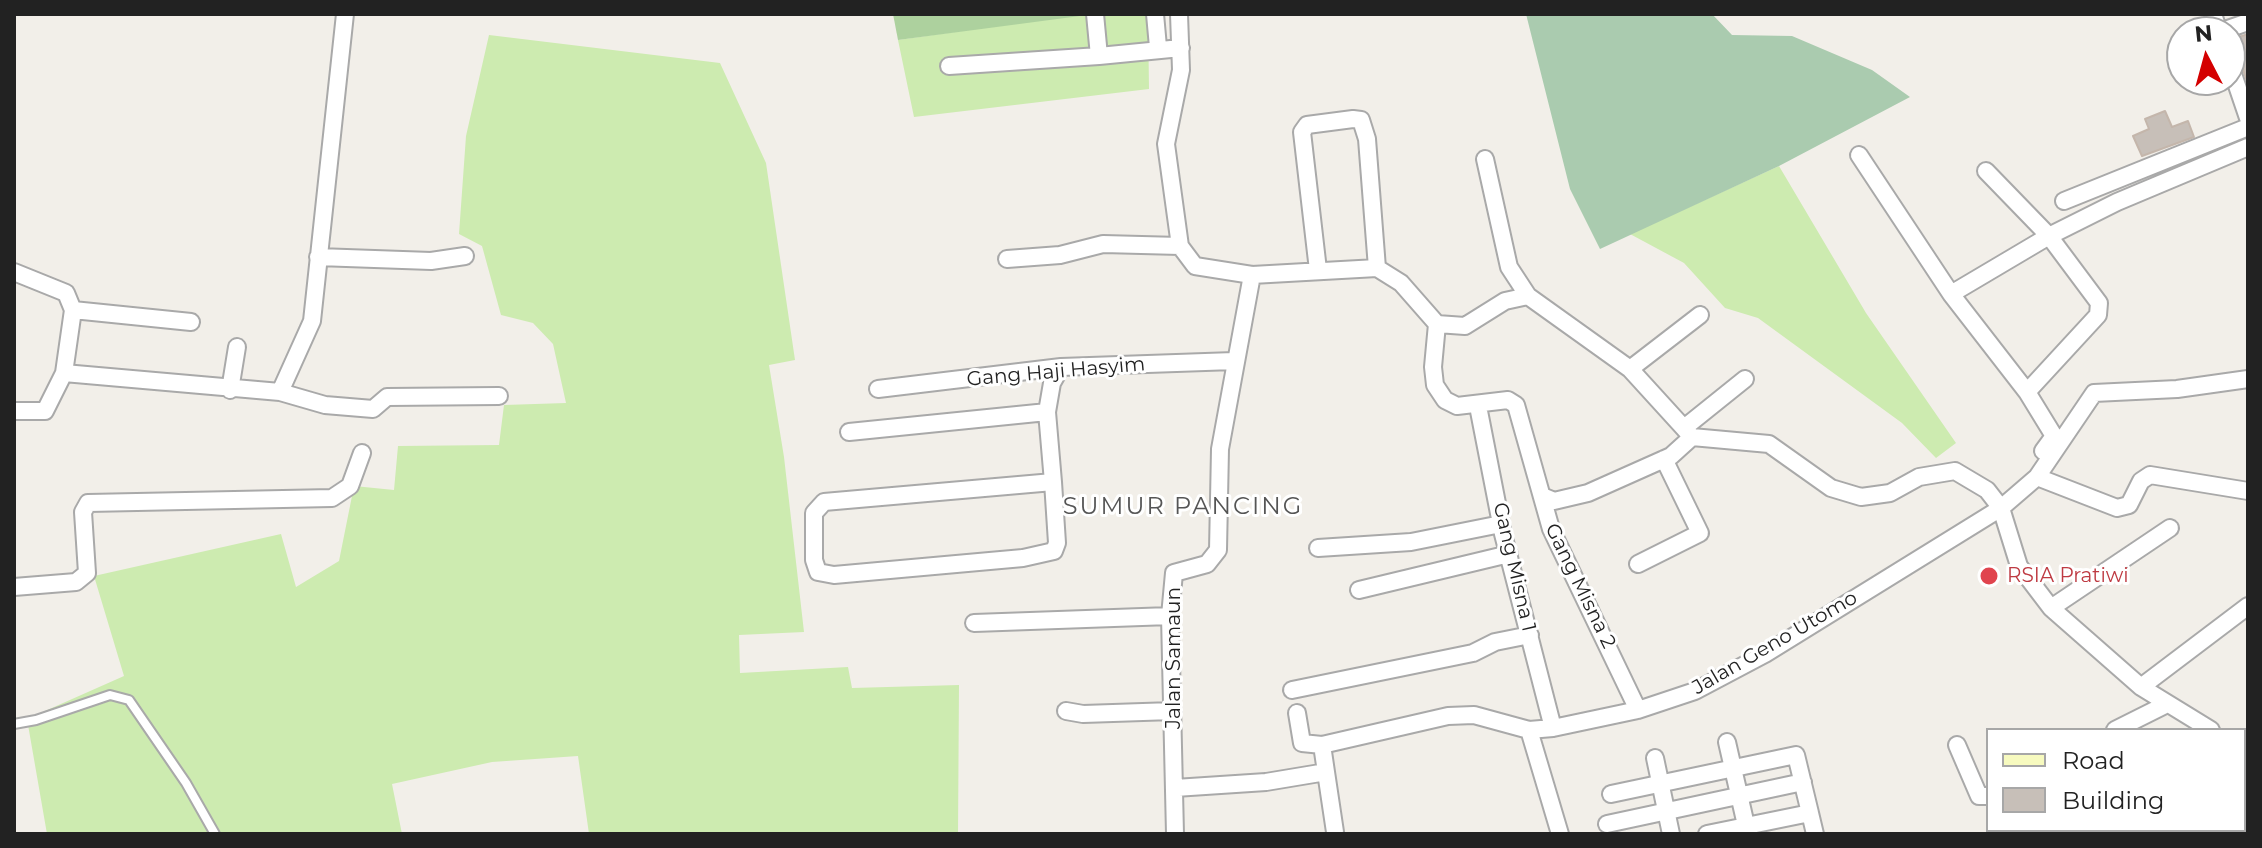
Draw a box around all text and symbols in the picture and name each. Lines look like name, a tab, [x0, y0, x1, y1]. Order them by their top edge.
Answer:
north arrow	[2166, 16, 2246, 96]
text: N	[2193, 19, 2214, 48]
street label: Gang Haji Hasyim	[966, 352, 1146, 392]
district label: SUMUR PANCING	[1063, 493, 1303, 521]
street label: Gang Misna 1	[1487, 500, 1541, 634]
street label: Gang Misna 2	[1539, 520, 1621, 652]
place label: RSIA Pratiwi	[2007, 564, 2129, 588]
marker: RSIA Pratiwi	[1978, 565, 2000, 587]
street label: Jalan Geno Utomo	[1688, 586, 1862, 700]
street label: Jalan Samaun	[1162, 587, 1186, 729]
legend	[1986, 728, 2246, 832]
text: Road	[2062, 746, 2125, 775]
text: Building	[2062, 786, 2165, 815]

